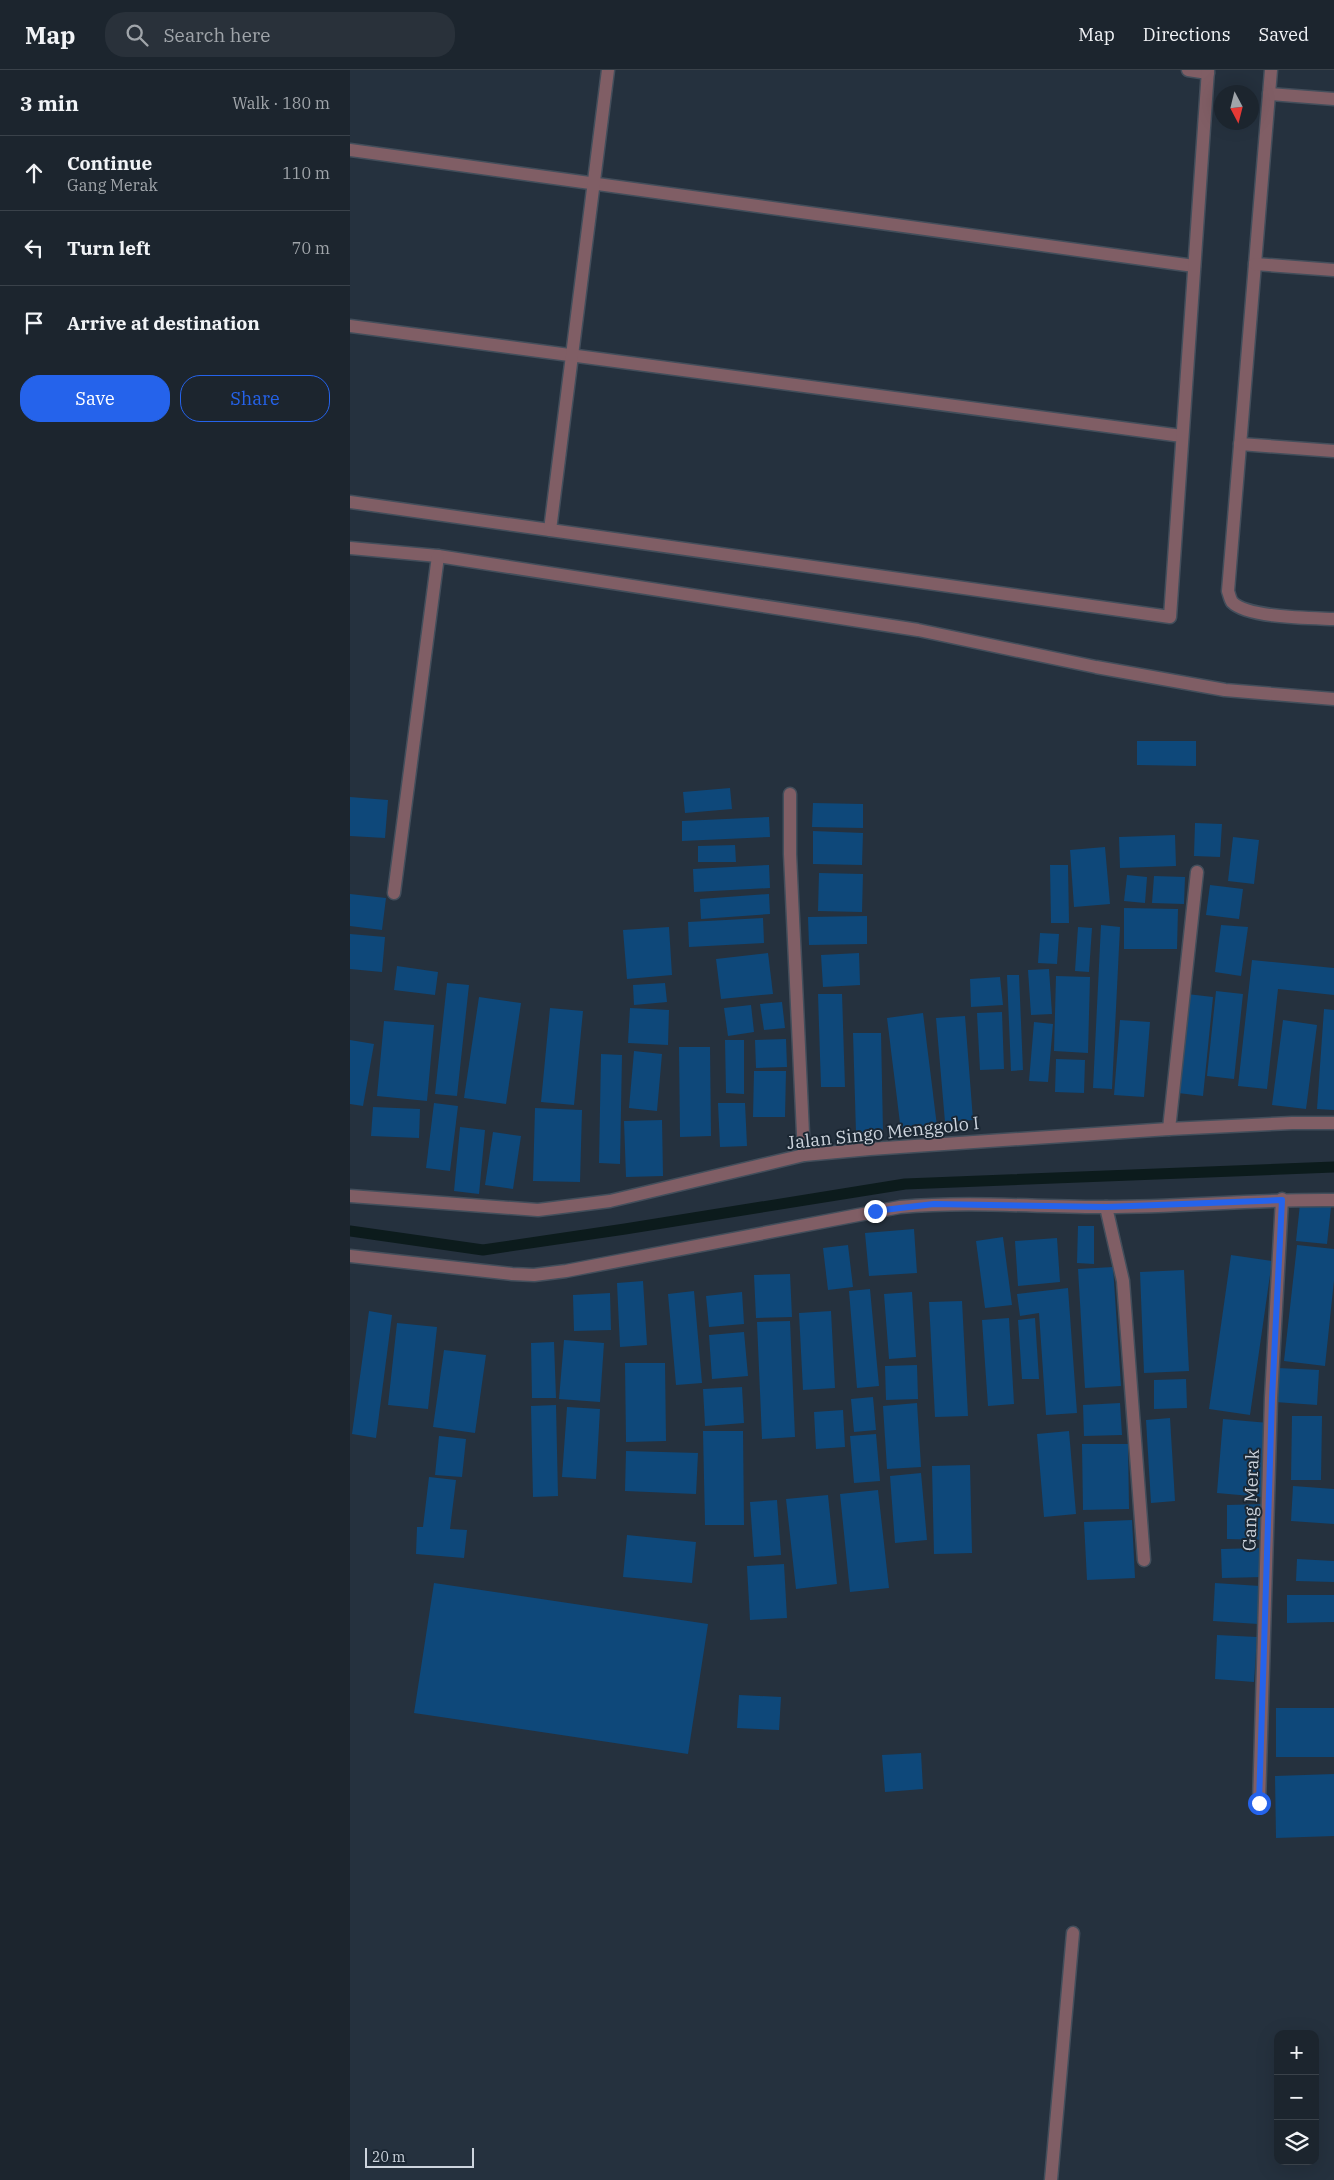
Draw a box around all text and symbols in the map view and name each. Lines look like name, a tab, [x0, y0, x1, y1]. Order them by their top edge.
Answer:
search box	[105, 12, 455, 57]
text: Map	[25, 19, 75, 51]
icon: search	[123, 21, 151, 49]
text: Search here	[163, 23, 270, 47]
text: Map	[1078, 23, 1115, 46]
text: Directions	[1143, 23, 1231, 46]
text: Saved	[1259, 23, 1309, 46]
north arrow	[1214, 85, 1259, 130]
text: 3 min	[20, 89, 79, 117]
text: Walk · 180 m	[232, 93, 330, 113]
text: Continue	[67, 151, 152, 175]
icon: ahead	[20, 159, 48, 187]
text: 110 m	[282, 163, 330, 183]
text: Gang Merak	[67, 175, 158, 195]
icon: left	[20, 234, 48, 262]
text: Turn left	[67, 236, 150, 260]
text: 70 m	[292, 238, 330, 258]
icon: arrive	[20, 309, 48, 337]
text: Arrive at destination	[67, 311, 260, 335]
button: Save	[20, 375, 170, 422]
button: Share	[180, 375, 330, 422]
street label: Jalan Singo Menggolo I	[786, 1111, 980, 1154]
route end	[864, 1200, 887, 1223]
street label: Gang Merak	[1237, 1448, 1264, 1551]
route start	[1248, 1792, 1271, 1815]
map controls	[1274, 2030, 1319, 2165]
button: +	[1274, 2030, 1319, 2075]
button: −	[1274, 2075, 1319, 2120]
button: layers	[1274, 2120, 1319, 2165]
scale bar	[365, 2145, 474, 2168]
text: 20 m	[372, 2148, 405, 2166]

